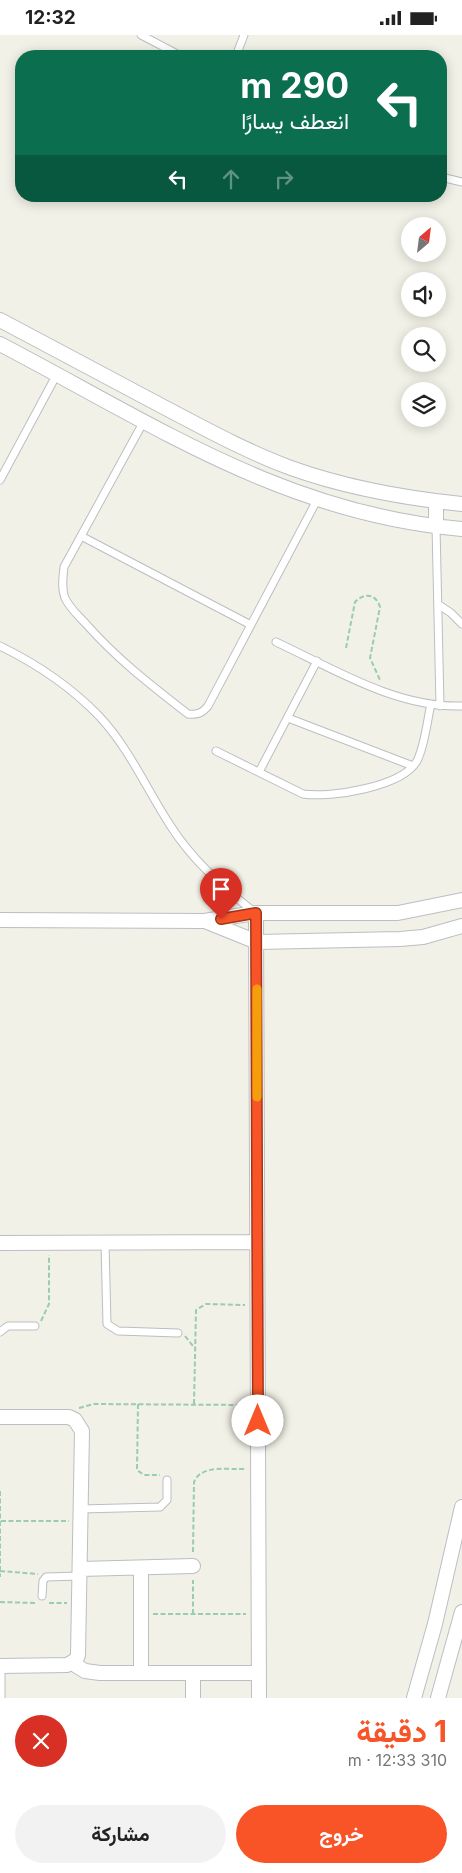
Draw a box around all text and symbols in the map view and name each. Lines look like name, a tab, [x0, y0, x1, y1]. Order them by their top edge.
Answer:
text: 12:32	[25, 6, 76, 29]
text: 290 m	[240, 64, 349, 106]
icon: left	[367, 70, 432, 135]
text: انعطف يسارًا	[241, 108, 349, 134]
icon: left	[164, 165, 192, 193]
icon: ahead	[217, 165, 245, 193]
icon: right	[270, 165, 298, 193]
north arrow	[401, 217, 446, 263]
map controls	[401, 217, 446, 427]
button: sound	[401, 272, 446, 317]
button: search	[401, 327, 446, 372]
button: layers	[401, 382, 446, 427]
pin	[200, 868, 242, 919]
icon: arrive	[207, 875, 235, 903]
position arrow	[231, 1394, 283, 1446]
text: 1 دقيقة	[356, 1713, 447, 1749]
button: close	[15, 1715, 67, 1767]
text: 310 m · 12:33	[348, 1750, 447, 1770]
button: مشاركة	[15, 1805, 226, 1863]
button: خروج	[236, 1805, 447, 1863]

